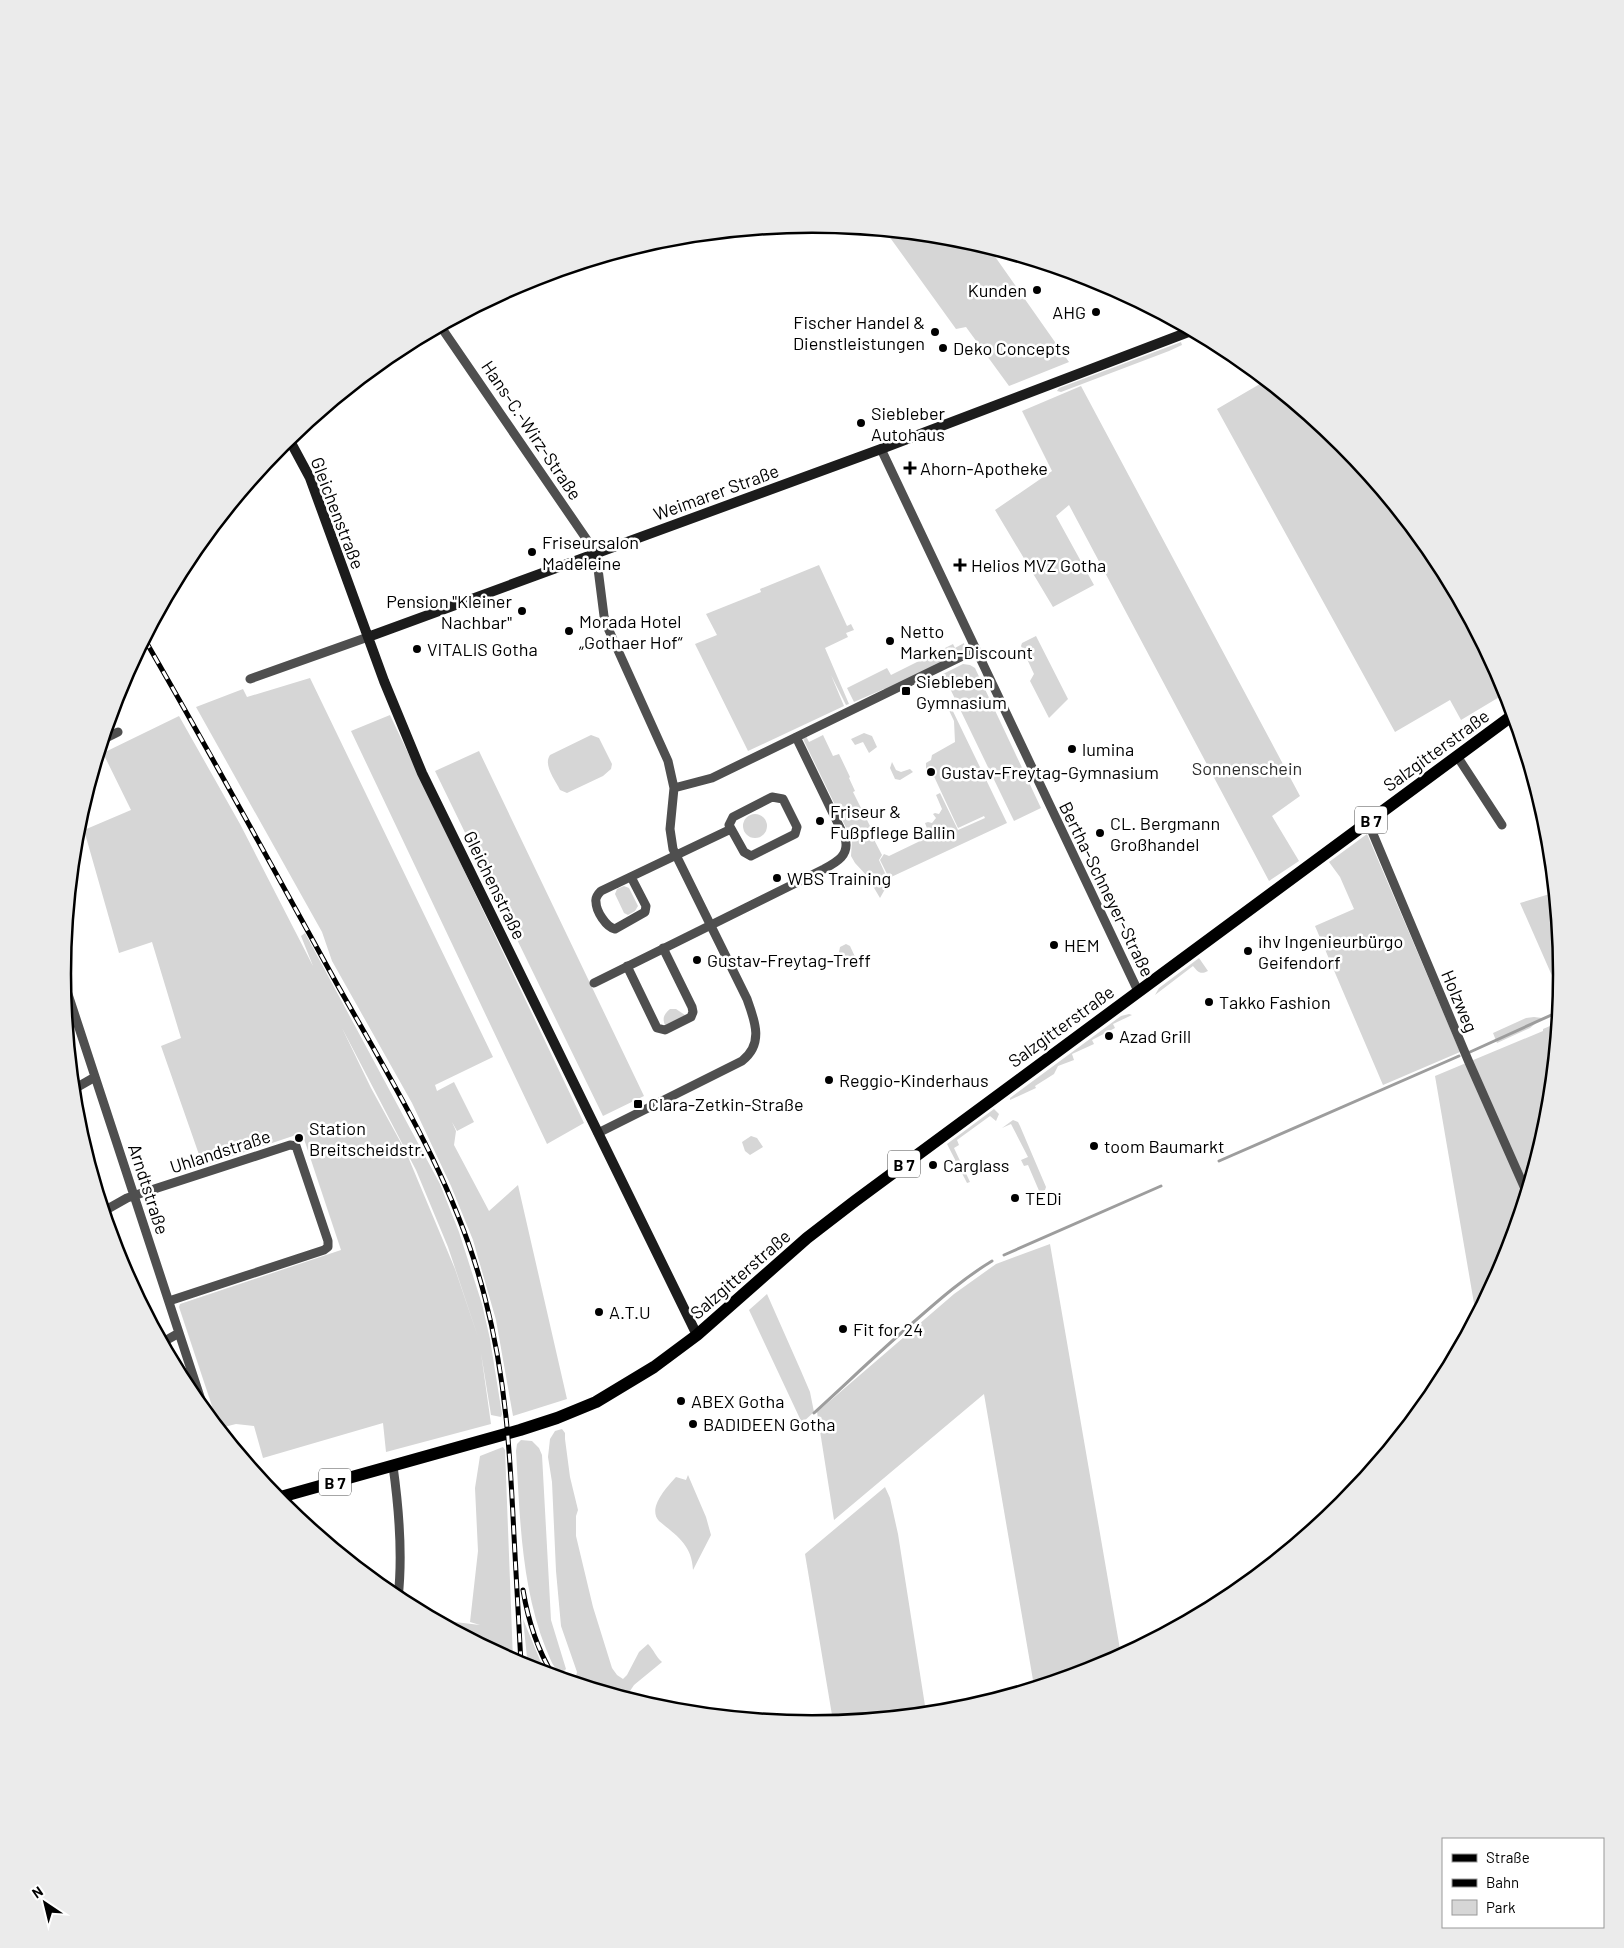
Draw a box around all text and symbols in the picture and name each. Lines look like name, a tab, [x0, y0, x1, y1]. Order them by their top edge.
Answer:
place label: Kunden	[968, 279, 1027, 301]
marker: Kunden	[1031, 284, 1043, 296]
place label: AHG	[1052, 301, 1086, 323]
marker: AHG	[1090, 306, 1102, 318]
place label: Fischer Handel & Dienstleistungen	[793, 311, 925, 354]
marker: Fischer Handel & Dienstleistungen	[929, 326, 941, 338]
place label: Deko Concepts	[953, 337, 1070, 359]
marker: Deko Concepts	[937, 342, 949, 354]
street label: Hans-C.-Wirz-Straße	[477, 356, 587, 504]
place label: Siebleber Autohaus	[871, 402, 946, 445]
marker: Siebleber Autohaus	[855, 417, 867, 429]
street label: Gleichenstraße	[307, 454, 369, 572]
place label: Ahorn-Apotheke	[920, 457, 1048, 479]
street label: Weimarer Straße	[650, 459, 782, 525]
marker: Ahorn-Apotheke	[904, 462, 916, 474]
place label: Friseursalon Madeleine	[542, 531, 639, 574]
marker: Friseursalon Madeleine	[526, 546, 538, 558]
place label: Helios MVZ Gotha	[971, 554, 1106, 576]
marker: Helios MVZ Gotha	[953, 558, 967, 572]
place label: Pension "Kleiner Nachbar"	[386, 590, 512, 633]
marker: Pension "Kleiner Nachbar"	[516, 605, 528, 617]
place label: Morada Hotel „Gothaer Hof“	[579, 610, 683, 653]
place label: Netto Marken-Discount	[900, 620, 1033, 663]
marker: Morada Hotel „Gothaer Hof“	[563, 625, 575, 637]
marker: Netto Marken-Discount	[884, 635, 896, 647]
place label: VITALIS Gotha	[427, 638, 538, 660]
marker: VITALIS Gotha	[411, 643, 423, 655]
place label: Siebleben Gymnasium	[916, 670, 1007, 713]
marker: Siebleben Gymnasium	[900, 685, 912, 697]
street label: Salzgitterstraße	[1379, 704, 1493, 796]
place label: lumina	[1082, 738, 1134, 760]
marker: lumina	[1066, 743, 1078, 755]
park label: Sonnenschein	[1192, 757, 1302, 779]
place label: Gustav-Freytag-Gymnasium	[941, 761, 1159, 783]
marker: Gustav-Freytag-Gymnasium	[925, 766, 937, 778]
street label: Bertha-Schneyer-Straße	[1055, 798, 1159, 980]
place label: Friseur & Fußpflege Ballin	[830, 800, 955, 843]
road number: B 7	[1355, 806, 1387, 834]
place label: CL. Bergmann Großhandel	[1110, 812, 1220, 855]
marker: Friseur & Fußpflege Ballin	[814, 815, 826, 827]
street label: Gleichenstraße	[459, 827, 531, 943]
marker: CL. Bergmann Großhandel	[1094, 827, 1106, 839]
place label: WBS Training	[787, 867, 891, 889]
marker: WBS Training	[771, 872, 783, 884]
place label: ihv Ingenieurbürgo Geifendorf	[1258, 930, 1403, 973]
place label: HEM	[1064, 934, 1100, 956]
marker: HEM	[1048, 939, 1060, 951]
marker: ihv Ingenieurbürgo Geifendorf	[1242, 945, 1254, 957]
place label: Gustav-Freytag-Treff	[707, 949, 871, 971]
marker: Gustav-Freytag-Treff	[691, 954, 703, 966]
street label: Holzweg	[1437, 966, 1483, 1036]
street label: Salzgitterstraße	[1004, 980, 1118, 1072]
place label: Takko Fashion	[1219, 991, 1331, 1013]
marker: Takko Fashion	[1203, 996, 1215, 1008]
place label: Azad Grill	[1119, 1025, 1191, 1047]
marker: Azad Grill	[1103, 1030, 1115, 1042]
place label: Reggio-Kinderhaus	[839, 1069, 989, 1091]
marker: Reggio-Kinderhaus	[823, 1074, 835, 1086]
place label: Clara-Zetkin-Straße	[648, 1093, 804, 1115]
marker: Clara-Zetkin-Straße	[632, 1098, 644, 1110]
place label: Station Breitscheidstr.	[309, 1117, 425, 1160]
street label: Uhlandstraße	[167, 1124, 273, 1178]
marker: Station Breitscheidstr.	[293, 1132, 305, 1144]
place label: toom Baumarkt	[1104, 1135, 1225, 1157]
marker: toom Baumarkt	[1088, 1140, 1100, 1152]
street label: Arndtstraße	[124, 1141, 174, 1237]
road number: B 7	[888, 1150, 920, 1178]
place label: Carglass	[943, 1154, 1009, 1176]
marker: Carglass	[927, 1159, 939, 1171]
place label: TEDi	[1025, 1187, 1062, 1209]
marker: TEDi	[1009, 1192, 1021, 1204]
street label: Salzgitterstraße	[685, 1225, 795, 1323]
place label: A.T.U	[609, 1301, 651, 1323]
marker: A.T.U	[593, 1306, 605, 1318]
place label: Fit for 24	[853, 1318, 923, 1340]
marker: Fit for 24	[837, 1323, 849, 1335]
place label: ABEX Gotha	[691, 1390, 784, 1412]
marker: ABEX Gotha	[675, 1395, 687, 1407]
place label: BADIDEEN Gotha	[703, 1413, 835, 1435]
marker: BADIDEEN Gotha	[687, 1418, 699, 1430]
road number: B 7	[319, 1468, 351, 1495]
legend	[1442, 1838, 1604, 1928]
text: Straße	[1486, 1848, 1530, 1866]
text: Bahn	[1486, 1873, 1519, 1891]
north arrow	[20, 1878, 70, 1928]
text: N	[29, 1882, 46, 1902]
text: Park	[1486, 1898, 1516, 1916]

